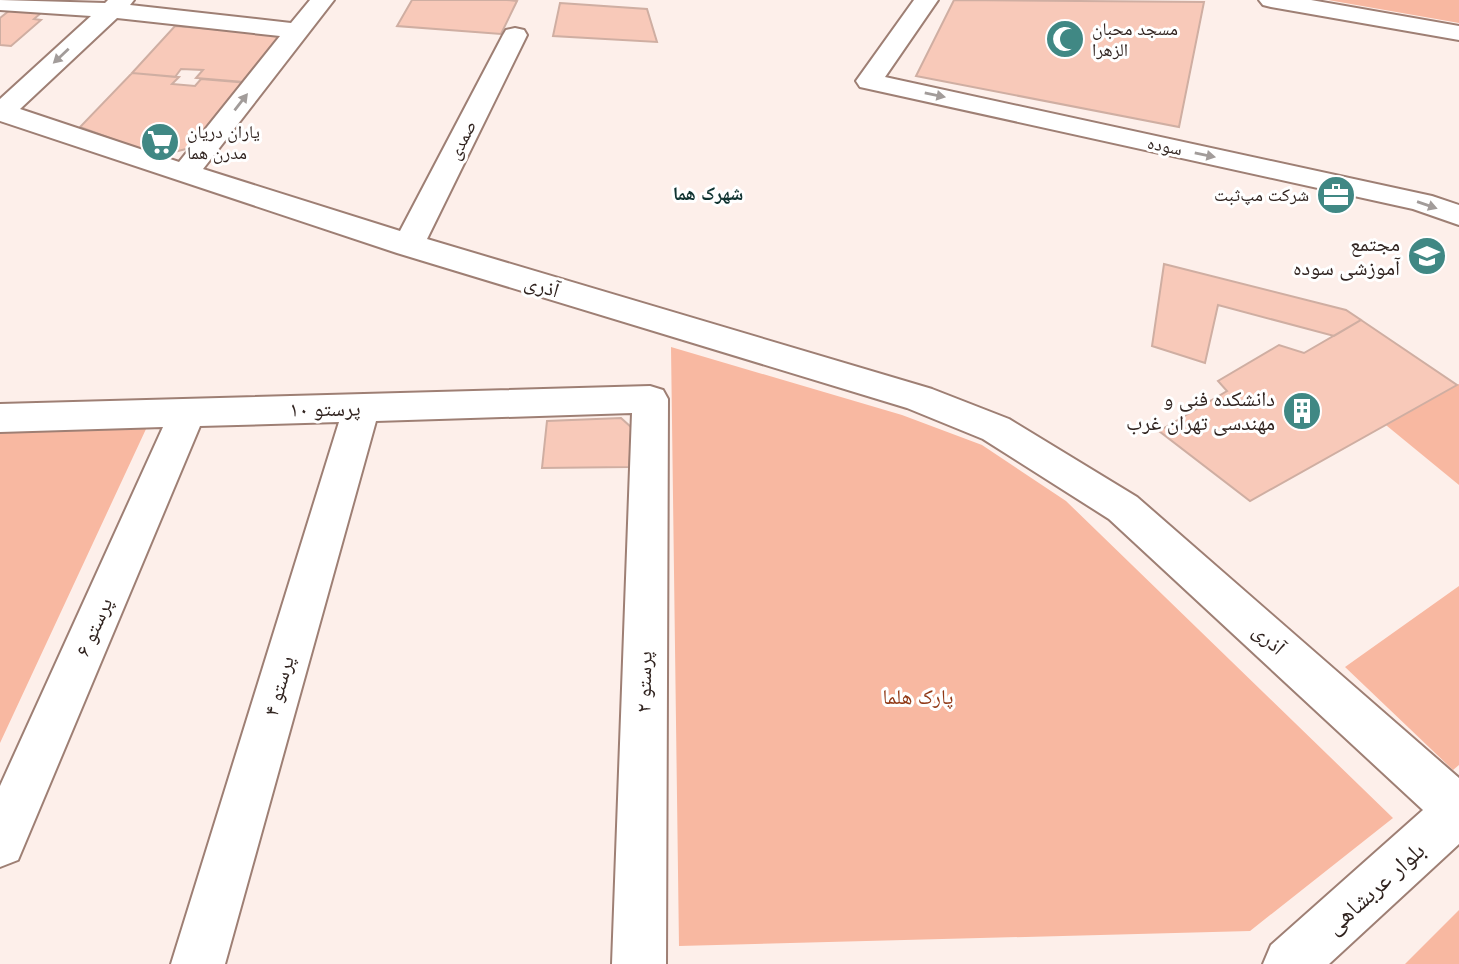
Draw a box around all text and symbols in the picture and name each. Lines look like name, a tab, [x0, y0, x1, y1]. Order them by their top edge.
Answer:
place label: مسجد محبان الزهرا	[1092, 17, 1178, 62]
mosque icon: مسجد محبان الزهرا	[1044, 18, 1086, 60]
one-way arrow	[52, 48, 70, 64]
one-way arrow	[924, 90, 946, 101]
one-way arrow	[234, 93, 249, 111]
street label: صمدی	[442, 116, 482, 164]
place label: یاران دریان مدرن هما	[187, 120, 260, 165]
supermarket icon: یاران دریان مدرن هما	[139, 121, 181, 163]
street label: سوده	[1145, 131, 1185, 161]
one-way arrow	[1194, 149, 1216, 160]
office icon: شرکت مپ‌ثبت	[1315, 174, 1357, 216]
district label: شهرک هما	[673, 181, 743, 207]
place label: شرکت مپ‌ثبت	[1214, 183, 1309, 207]
one-way arrow	[1417, 200, 1438, 211]
place label: مجتمع آموزشی سوده	[1293, 230, 1401, 282]
school or university icon: مجتمع آموزشی سوده	[1406, 235, 1448, 277]
street label: آذری	[521, 268, 563, 305]
place label: دانشکده فنی و مهندسی تهران غرب	[1126, 385, 1275, 437]
building icon: دانشکده فنی و مهندسی تهران غرب	[1281, 390, 1323, 432]
street label: پرستو ۱۰	[289, 394, 361, 424]
street label: پرستو ۶	[69, 593, 119, 661]
street label: آذری	[1247, 617, 1292, 661]
street label: پرستو ۲	[629, 651, 659, 713]
street label: پرستو ۴	[257, 652, 301, 720]
park label: پارک هلما	[883, 683, 953, 711]
street label: بلوار عربشاهی	[1318, 835, 1432, 941]

